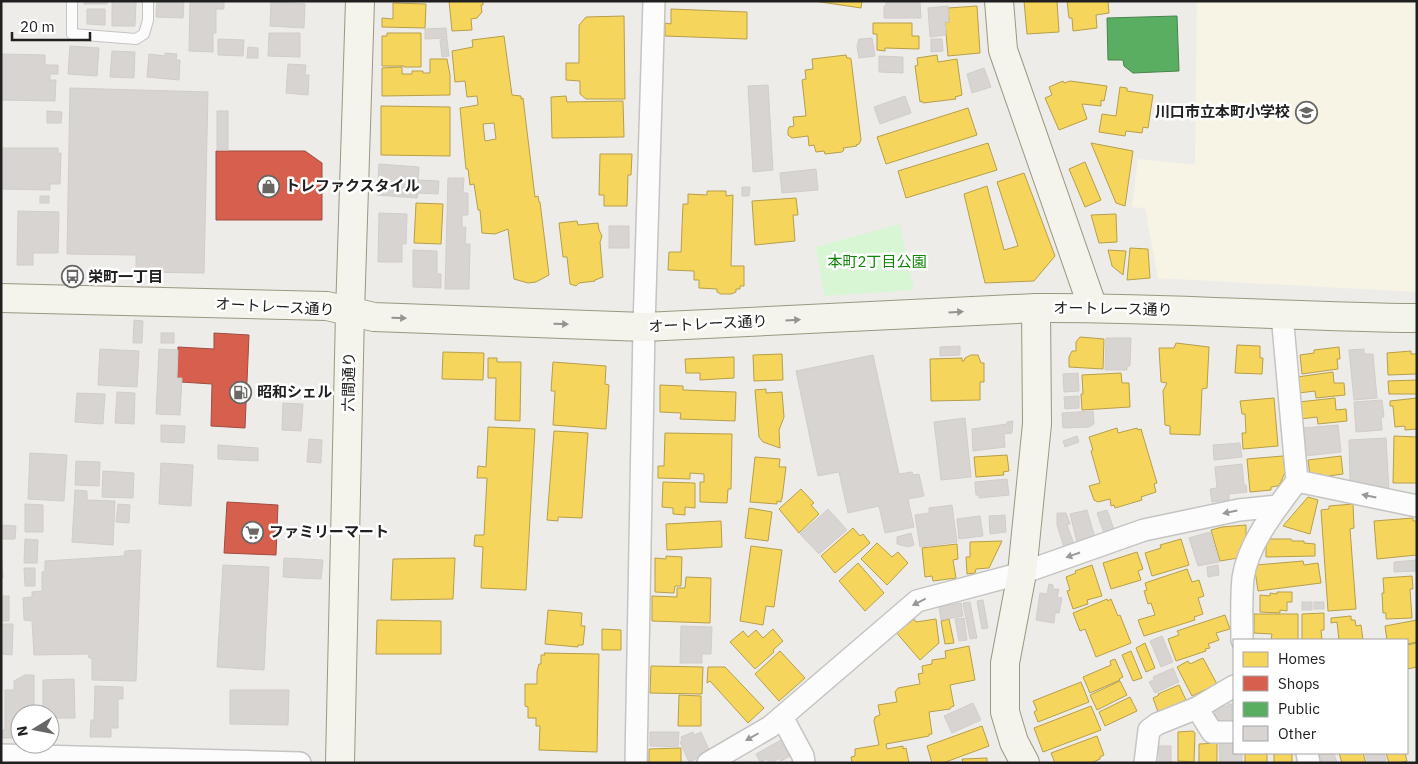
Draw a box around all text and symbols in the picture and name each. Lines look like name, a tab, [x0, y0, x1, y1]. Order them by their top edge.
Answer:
scale bar	[12, 10, 90, 42]
text: 20 m	[20, 17, 55, 36]
school or university icon: 川口市立本町小学校	[1294, 100, 1318, 124]
place label: 川口市立本町小学校	[1155, 102, 1290, 121]
shop icon: トレファクスタイル	[257, 174, 281, 198]
place label: トレファクスタイル	[285, 176, 420, 195]
park label: 本町2丁目公園	[827, 252, 927, 271]
bus stop icon: 栄町一丁目	[60, 265, 84, 289]
place label: 栄町一丁目	[88, 267, 163, 286]
street label: オートレース通り	[215, 294, 335, 319]
street label: オートレース通り	[1053, 298, 1173, 319]
one-way arrow	[948, 307, 964, 315]
street label: オートレース通り	[648, 311, 768, 336]
one-way arrow	[391, 315, 407, 323]
one-way arrow	[785, 315, 801, 323]
one-way arrow	[553, 320, 569, 328]
street label: 六間通り	[338, 352, 359, 412]
fuel station icon: 昭和シェル	[229, 380, 253, 404]
place label: 昭和シェル	[257, 382, 332, 401]
one-way arrow	[1361, 492, 1377, 500]
one-way arrow	[1222, 508, 1237, 516]
supermarket icon: ファミリーマート	[241, 520, 265, 544]
place label: ファミリーマート	[269, 522, 389, 541]
one-way arrow	[1066, 552, 1081, 559]
one-way arrow	[911, 598, 926, 607]
legend	[1233, 639, 1408, 754]
text: Homes	[1278, 649, 1326, 668]
text: Shops	[1278, 674, 1320, 693]
text: Public	[1278, 699, 1320, 718]
north arrow	[10, 704, 60, 754]
text: Other	[1278, 724, 1317, 743]
text: N	[12, 725, 32, 738]
one-way arrow	[746, 733, 759, 742]

